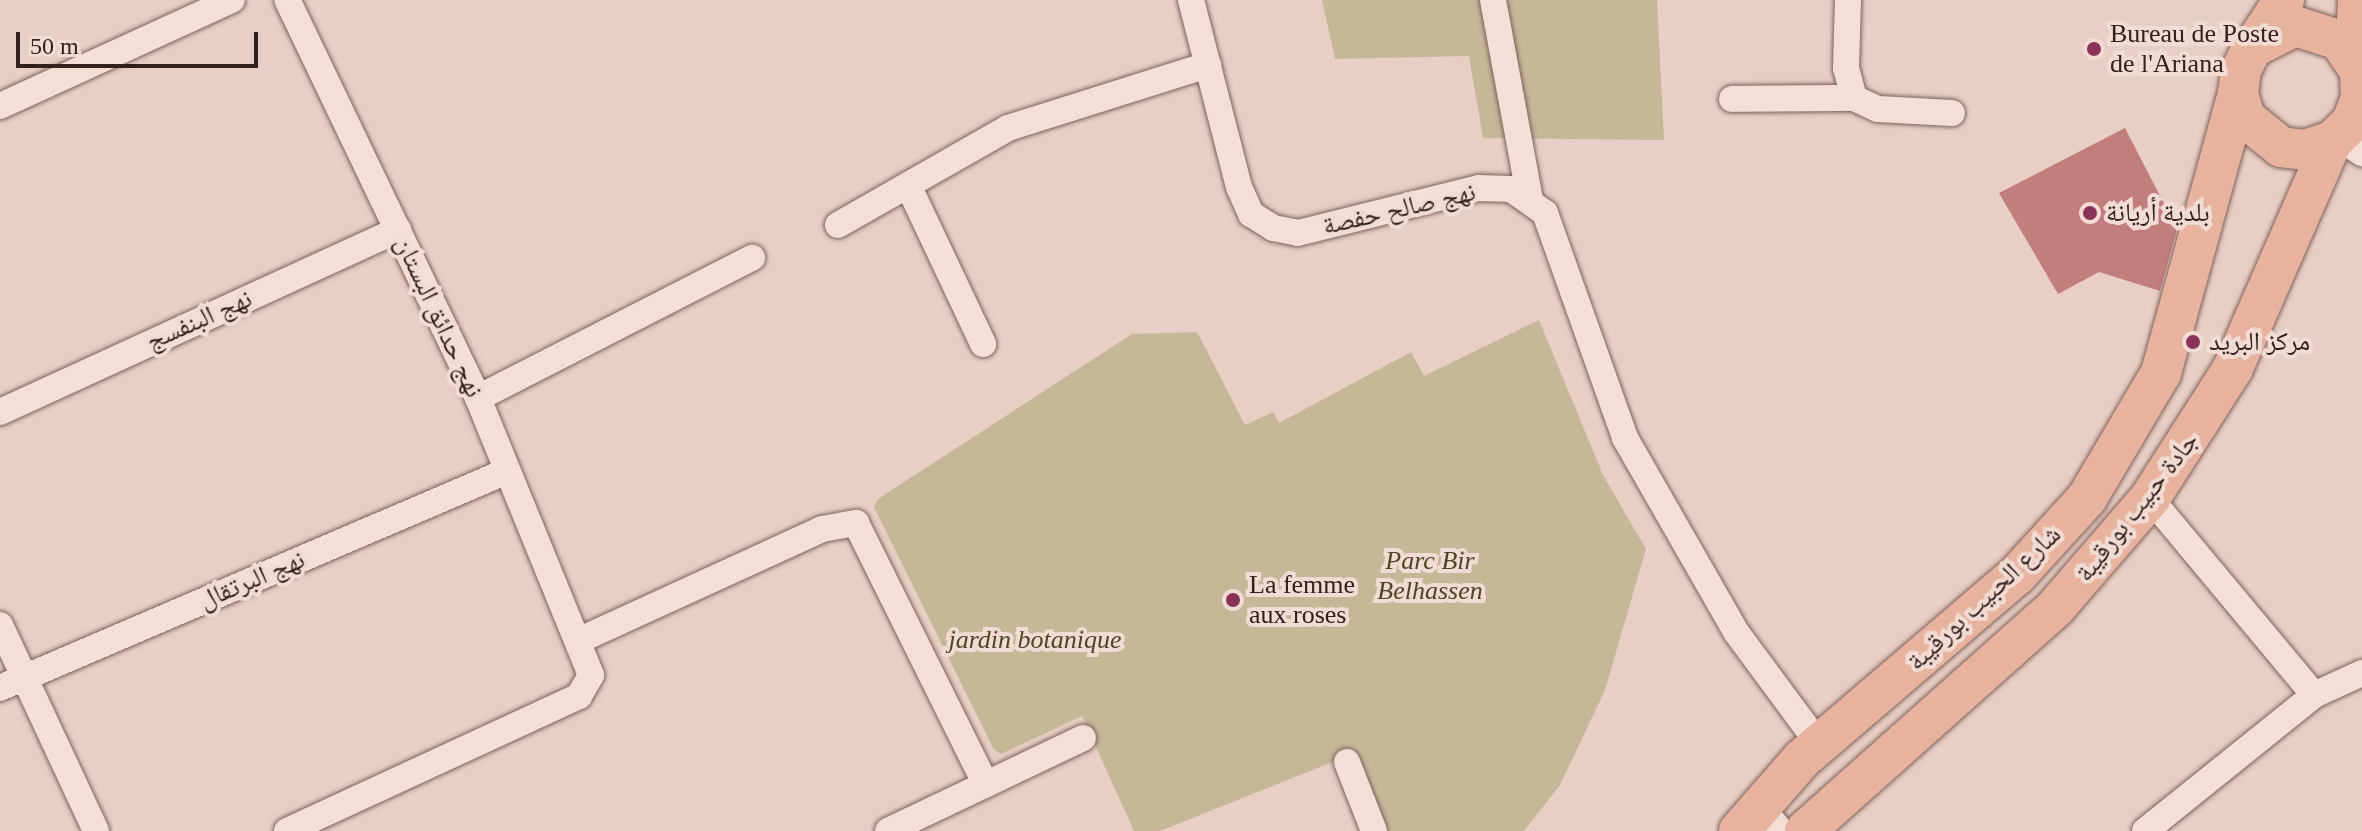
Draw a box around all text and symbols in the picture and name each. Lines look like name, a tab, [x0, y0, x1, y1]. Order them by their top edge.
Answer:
scale bar	[20, 16, 262, 66]
place label: Bureau de Poste de l'Ariana	[2110, 18, 2279, 80]
text: 50 m	[30, 33, 79, 59]
marker: Bureau de Poste de l'Ariana	[2085, 40, 2103, 58]
street label: نهج صالح حفصة	[1320, 176, 1478, 242]
place label: بلدية أريانة	[2106, 197, 2210, 229]
marker: بلدية أريانة	[2081, 204, 2099, 222]
street label: نهج حدائق البستان	[388, 232, 490, 402]
street label: نهج البنفسج	[141, 283, 257, 357]
place label: مركز البريد	[2209, 326, 2310, 358]
marker: مركز البريد	[2184, 333, 2202, 351]
street label: جادة حبيب بورقيبة	[2069, 426, 2205, 588]
street label: شارع الحبيب بورقيبة	[1901, 519, 2067, 677]
street label: نهج البرتقال	[194, 544, 310, 616]
park label: Parc Bir Belhassen	[1377, 545, 1483, 606]
place label: La femme aux roses	[1249, 569, 1355, 630]
marker: La femme aux roses	[1224, 591, 1242, 609]
park label: jardin botanique	[948, 624, 1122, 656]

